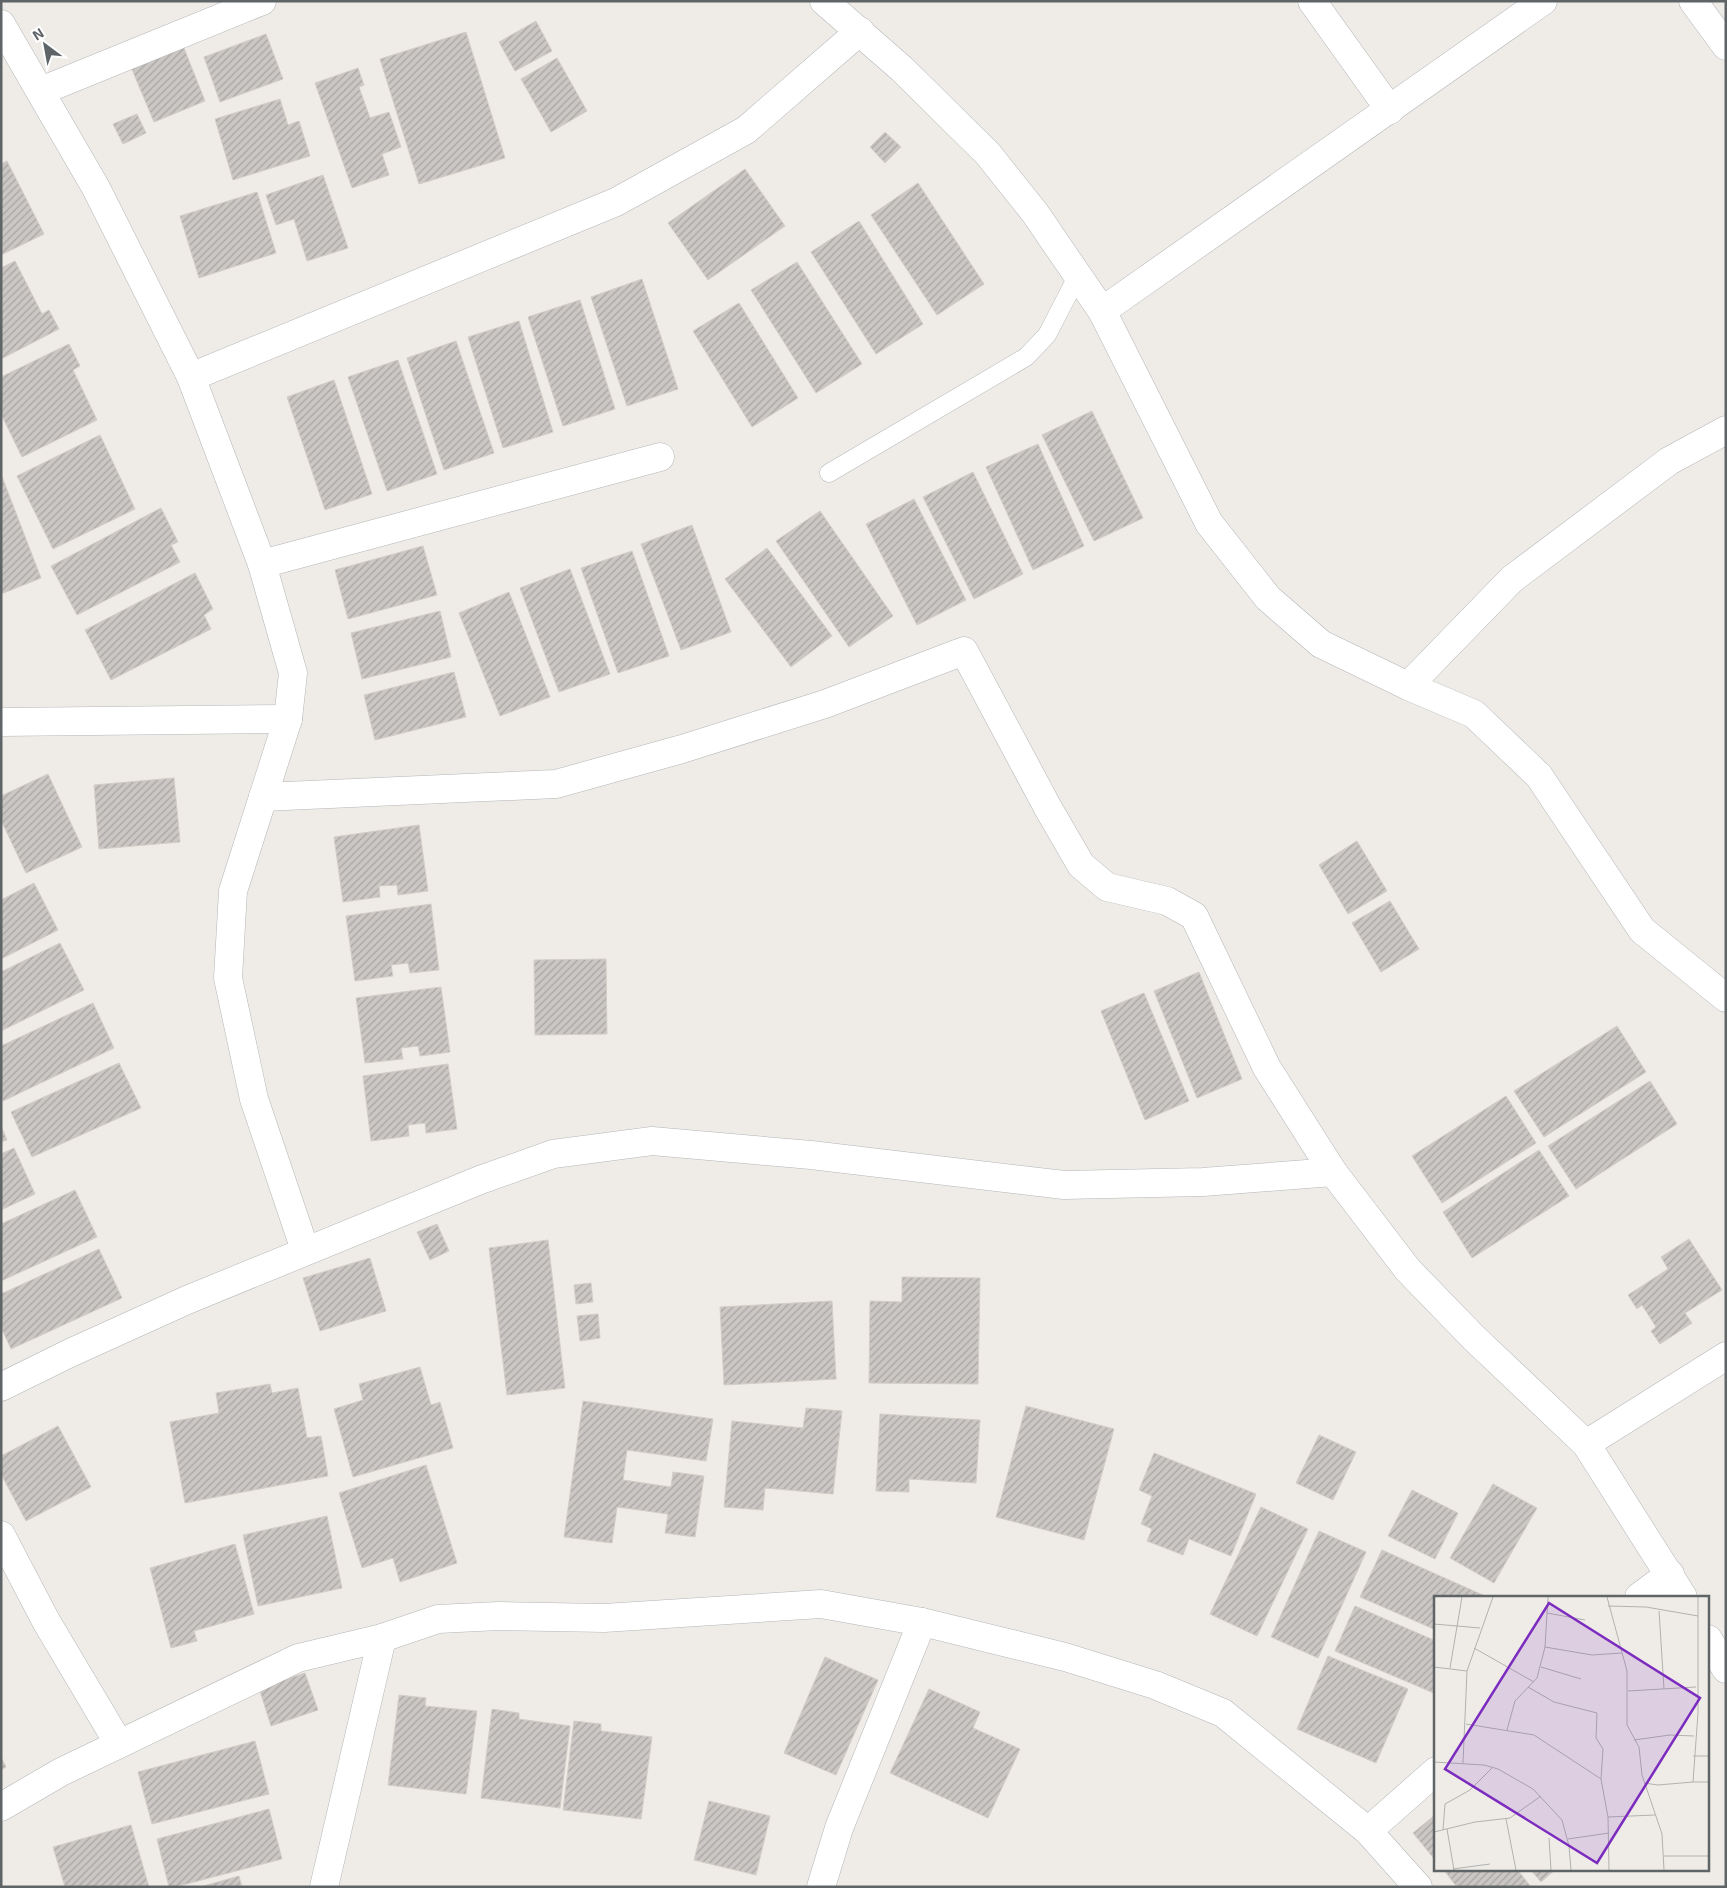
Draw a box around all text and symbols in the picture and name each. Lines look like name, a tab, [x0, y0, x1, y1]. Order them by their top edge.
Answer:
north arrow	[20, 20, 70, 70]
text: N	[29, 24, 47, 43]
inset map	[1434, 1596, 1710, 1870]

